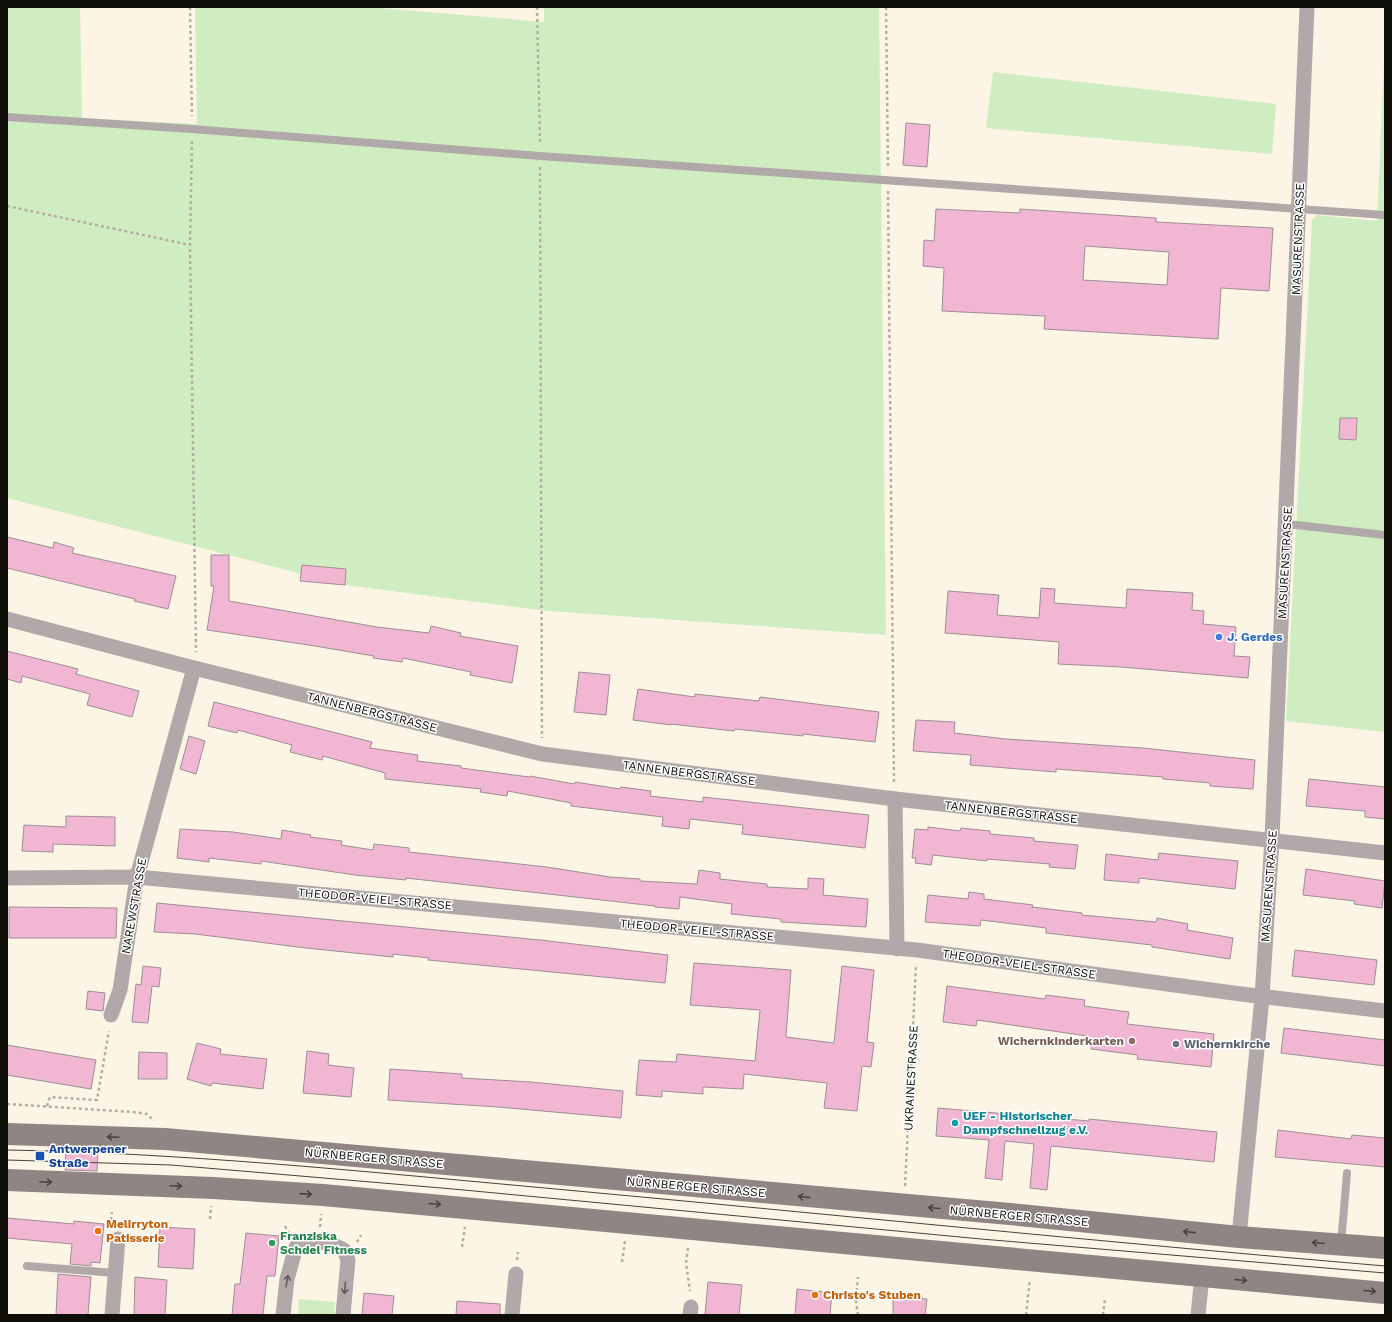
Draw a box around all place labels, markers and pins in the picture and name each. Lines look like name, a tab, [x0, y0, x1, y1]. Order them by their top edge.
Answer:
place label: J. Gerdes	[1227, 630, 1283, 644]
marker: J. Gerdes	[1214, 632, 1224, 642]
place label: Wichernkinderkarten	[998, 1034, 1124, 1048]
marker: Wichernkinderkarten	[1127, 1036, 1137, 1046]
place label: Wichernkirche	[1184, 1037, 1271, 1051]
marker: Wichernkirche	[1171, 1039, 1181, 1049]
place label: UEF - Historischer Dampfschnellzug e.V.	[963, 1109, 1088, 1137]
marker: UEF - Historischer Dampfschnellzug e.V.	[950, 1118, 960, 1128]
place label: Antwerpener Straße	[49, 1142, 127, 1170]
marker: Antwerpener Straße	[34, 1150, 46, 1162]
place label: Melirryton Patisserie	[106, 1217, 168, 1245]
marker: Melirryton Patisserie	[93, 1226, 103, 1236]
place label: Franziska Schdel Fitness	[280, 1229, 368, 1257]
marker: Franziska Schdel Fitness	[267, 1238, 277, 1248]
place label: Christo's Stuben	[823, 1288, 921, 1302]
marker: Christo's Stuben	[810, 1290, 820, 1300]

